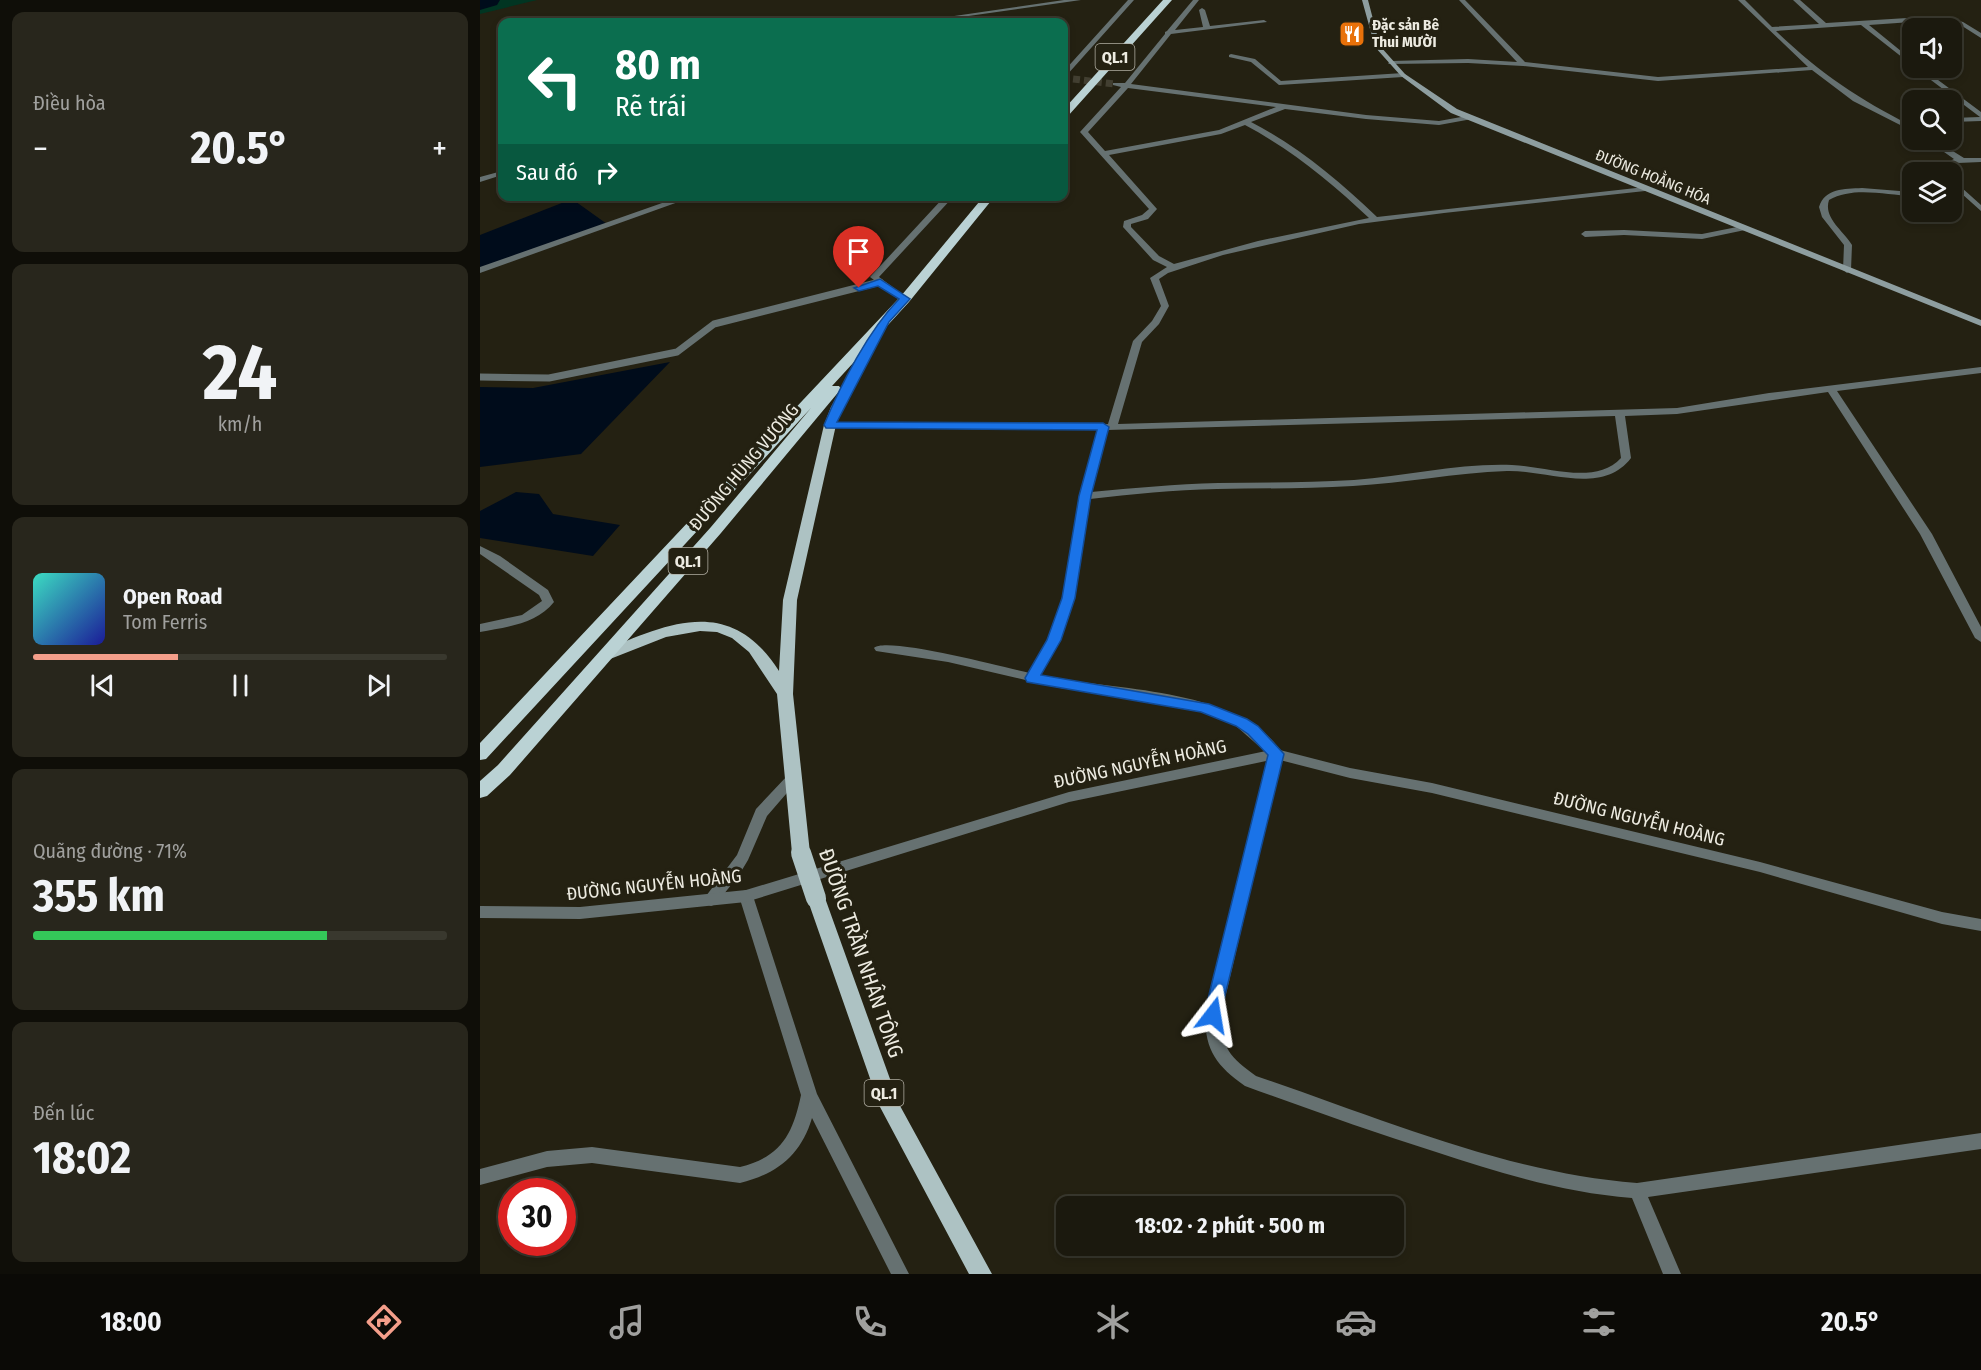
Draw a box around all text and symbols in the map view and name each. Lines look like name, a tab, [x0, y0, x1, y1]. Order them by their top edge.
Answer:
place label: Đặc sản Bê Thui MƯỜI	[1372, 16, 1439, 51]
map controls	[1902, 18, 1962, 222]
button: sound	[1902, 18, 1962, 78]
restaurant icon: Đặc sản Bê Thui MƯỜI	[1337, 19, 1367, 49]
text: 80 m	[615, 40, 701, 90]
icon: left	[516, 42, 594, 120]
road number: QL.1	[1096, 44, 1134, 70]
button: search	[1902, 90, 1962, 150]
text: Điều hòa	[33, 91, 106, 115]
text: Rẽ trái	[615, 91, 686, 123]
text: 20.5°	[190, 121, 289, 175]
text: −	[33, 129, 48, 169]
text: +	[432, 129, 447, 169]
street label: ĐƯỜNG HOẰNG HÓA	[1593, 144, 1714, 208]
icon: right	[590, 156, 623, 189]
text: Sau đó	[516, 159, 578, 186]
button: layers	[1902, 162, 1962, 222]
pin	[833, 226, 884, 288]
icon: arrive	[842, 235, 875, 268]
text: 24	[203, 326, 277, 420]
street label: ĐƯỜNG HÙNG VƯƠNG	[684, 398, 803, 535]
text: km/h	[218, 412, 262, 436]
road number: QL.1	[668, 548, 708, 574]
text: Open Road	[123, 583, 223, 610]
text: Tom Ferris	[123, 610, 207, 634]
icon: previous	[86, 669, 119, 702]
icon: pause	[224, 669, 257, 702]
icon: next	[362, 669, 395, 702]
street label: ĐƯỜNG NGUYỄN HOÀNG	[1051, 733, 1228, 793]
street label: ĐƯỜNG NGUYỄN HOÀNG	[1551, 785, 1728, 851]
text: Quãng đường · 71%	[33, 839, 187, 863]
street label: ĐƯỜNG TRẦN NHÂN TÔNG	[813, 845, 910, 1061]
street label: ĐƯỜNG NGUYỄN HOÀNG	[565, 863, 743, 905]
text: 355 km	[33, 869, 165, 923]
position arrow	[1181, 983, 1245, 1047]
road number: QL.1	[864, 1080, 904, 1106]
text: Đến lúc	[33, 1101, 94, 1125]
text: 18:02	[33, 1131, 131, 1185]
speed limit sign: 30	[498, 1178, 576, 1256]
text: 18:02 · 2 phút · 500 m	[1135, 1212, 1325, 1239]
icon: directions	[363, 1301, 405, 1343]
icon: music	[606, 1301, 648, 1343]
icon: phone	[849, 1301, 891, 1343]
icon: climate	[1092, 1301, 1134, 1343]
icon: car	[1335, 1301, 1377, 1343]
icon: filters	[1578, 1301, 1620, 1343]
text: 18:00	[101, 1306, 162, 1338]
text: 20.5°	[1821, 1306, 1880, 1338]

